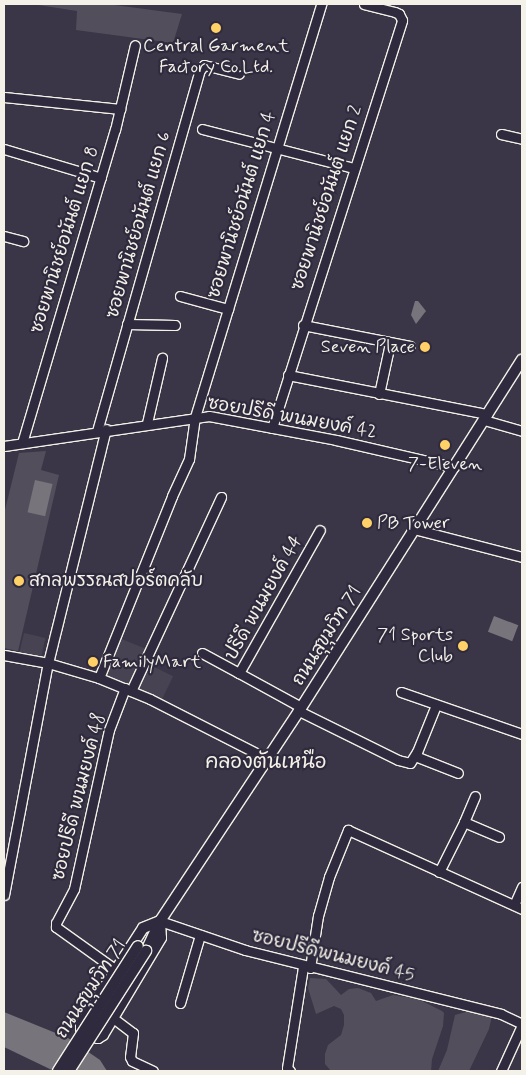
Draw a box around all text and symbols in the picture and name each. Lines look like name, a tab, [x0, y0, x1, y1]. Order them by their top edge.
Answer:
marker: Central Garment Factory Co.Ltd.	[210, 22, 222, 34]
place label: Central Garment Factory Co.Ltd.	[148, 36, 284, 78]
street label: ซอยพานิชย์อนันต์ แยก 2	[287, 103, 367, 293]
street label: ซอยพานิชย์อนันต์ แยก 4	[203, 109, 281, 301]
street label: ซอยพานิชย์อนันต์ แยก 6	[102, 129, 176, 321]
street label: ซอยพานิชย์อนันต์ แยก 8	[26, 144, 104, 336]
place label: Seven Place	[321, 336, 415, 358]
marker: Seven Place	[419, 341, 431, 353]
street label: ซอยปรีดี พนมยงค์ 42	[206, 392, 378, 444]
marker: 7-Eleven	[439, 439, 451, 451]
place label: 7-Eleven	[408, 453, 482, 475]
place label: PB Tower	[377, 512, 448, 534]
marker: PB Tower	[361, 517, 373, 529]
street label: ปรีดี พนมยงค์ 44	[221, 532, 307, 664]
place label: สกลพรรณสปอร์ตคลับ	[29, 570, 203, 592]
marker: สกลพรรณสปอร์ตคลับ	[13, 575, 25, 587]
street label: ถนนสุขุมวิท 71	[288, 582, 366, 690]
place label: 71 Sports Club	[377, 625, 453, 668]
marker: 71 Sports Club	[457, 640, 469, 652]
place label: FamilyMart	[103, 651, 201, 673]
marker: FamilyMart	[87, 656, 99, 668]
street label: ซอยปรีดี พนมยงค์ 48	[48, 711, 110, 883]
district label: คลองตันเหนือ	[205, 750, 327, 774]
street label: ซอยปรีดีพนมยงค์ 45	[249, 925, 417, 987]
street label: ถนนสุขุมวิท 71	[51, 936, 131, 1042]

